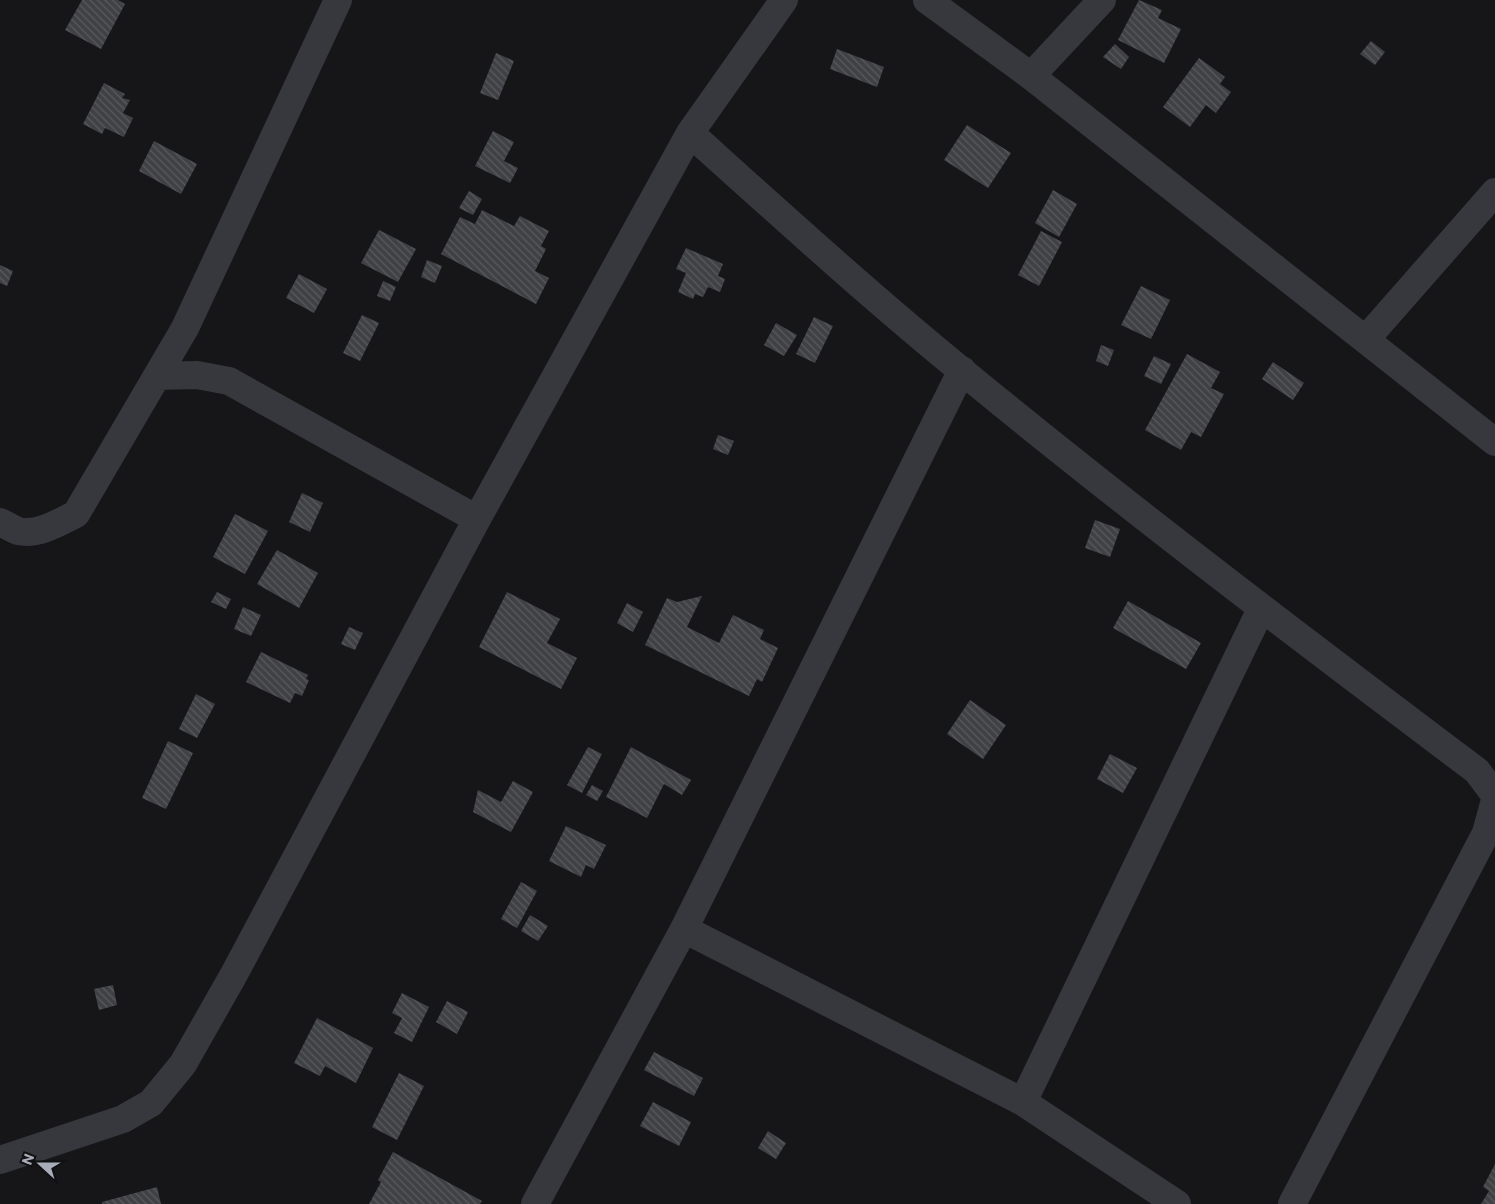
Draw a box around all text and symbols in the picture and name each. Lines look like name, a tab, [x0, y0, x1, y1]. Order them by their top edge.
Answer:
north arrow	[15, 1139, 65, 1189]
text: N	[18, 1151, 37, 1167]

